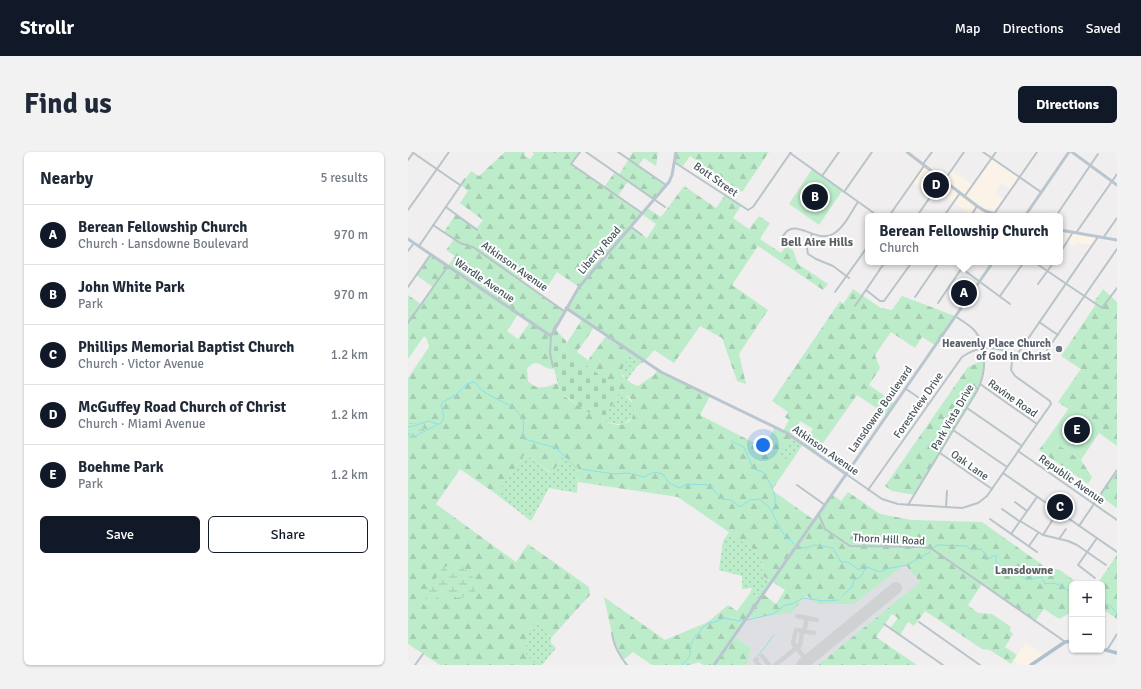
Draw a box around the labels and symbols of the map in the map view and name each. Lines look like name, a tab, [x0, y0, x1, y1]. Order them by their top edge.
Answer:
street label: Bott Street	[691, 159, 740, 199]
pin: D	[923, 170, 949, 200]
pin: B	[802, 182, 828, 212]
street label: Liberty Road	[575, 224, 624, 277]
district label: Bell Aire Hills	[781, 235, 854, 250]
street label: Atkinson Avenue	[479, 239, 550, 294]
street label: Wardle Avenue	[452, 256, 517, 305]
pin: A	[951, 278, 977, 308]
place label: Heavenly Place Church of God in Christ	[942, 337, 1051, 363]
marker: Heavenly Place Church of God in Christ	[1054, 344, 1064, 354]
street label: Lansdowne Boulevard	[846, 363, 915, 455]
street label: Forestview Drive	[891, 370, 946, 441]
street label: Ravine Road	[986, 377, 1040, 420]
street label: Park Vista Drive	[928, 382, 977, 453]
pin: E	[1064, 415, 1090, 445]
street label: Atkinson Avenue	[790, 423, 861, 478]
your location	[753, 435, 773, 455]
street label: Oak Lane	[948, 448, 991, 483]
street label: Republic Avenue	[1036, 452, 1107, 507]
pin: C	[1047, 492, 1073, 522]
street label: Thorn Hill Road	[853, 531, 926, 548]
district label: Lansdowne	[995, 563, 1053, 578]

